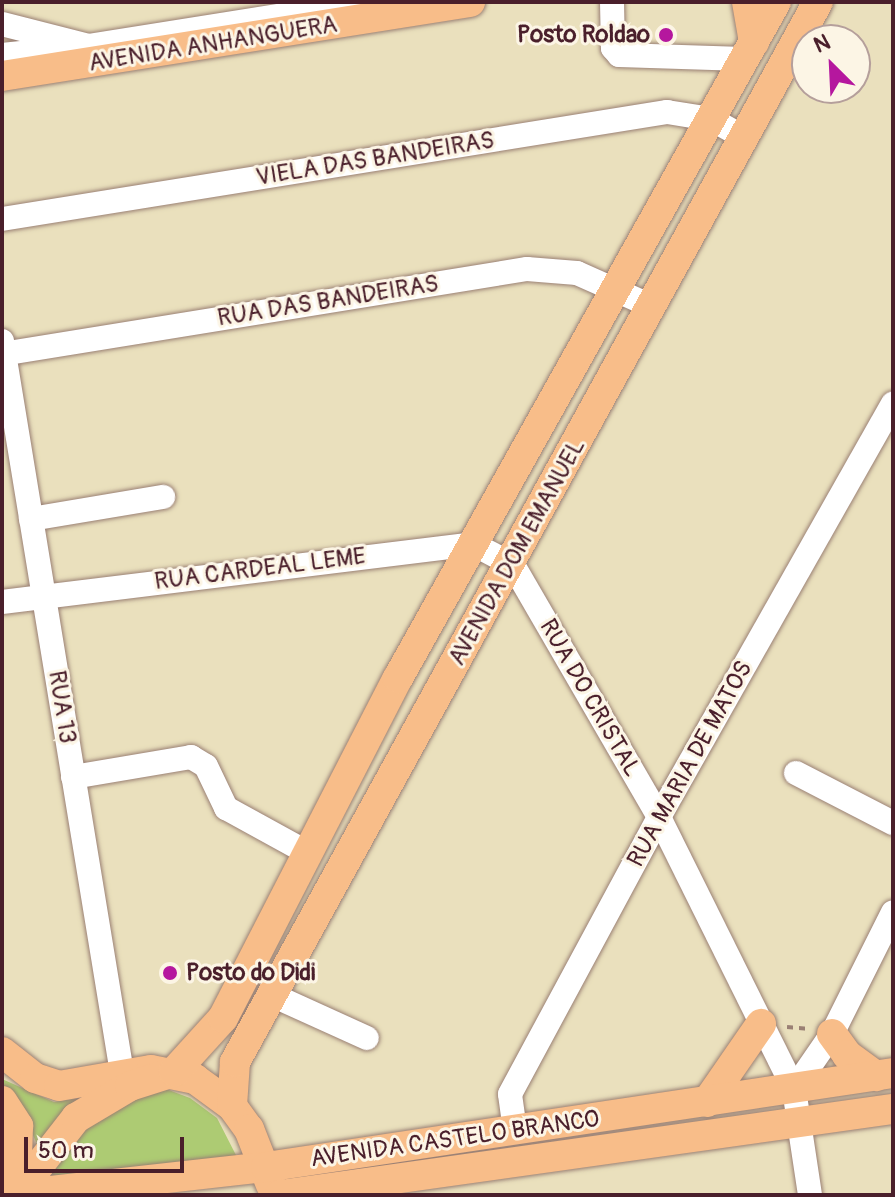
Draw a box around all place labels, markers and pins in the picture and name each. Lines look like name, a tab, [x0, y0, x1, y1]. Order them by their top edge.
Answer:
place label: Posto Roldao	[517, 21, 650, 49]
marker: Posto Roldao	[657, 26, 675, 44]
place label: Posto do Didi	[186, 959, 315, 987]
marker: Posto do Didi	[161, 964, 179, 982]

